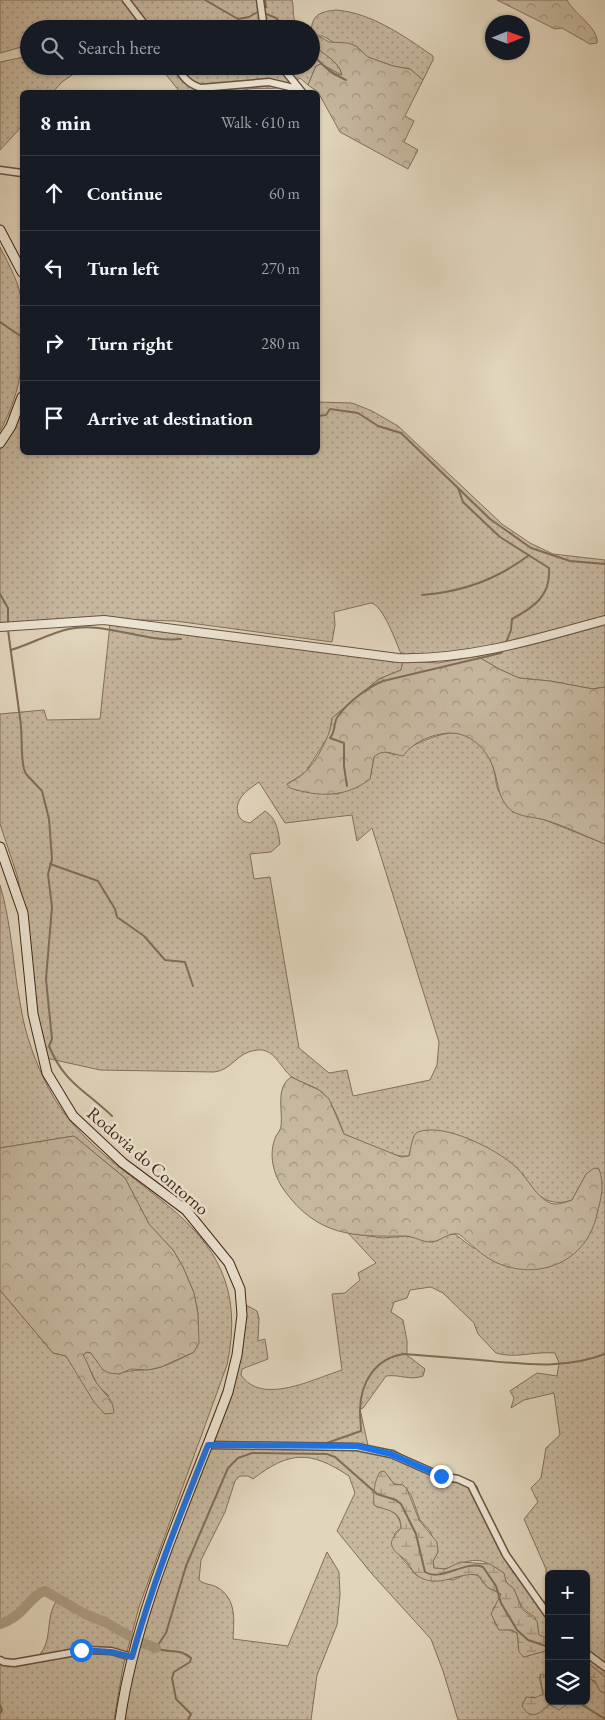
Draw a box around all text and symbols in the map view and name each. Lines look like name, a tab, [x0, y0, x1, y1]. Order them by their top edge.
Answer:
north arrow	[485, 15, 530, 60]
search box	[20, 20, 320, 75]
icon: search	[38, 34, 66, 62]
text: Search here	[78, 35, 160, 60]
text: 8 min	[40, 109, 91, 136]
text: Walk · 610 m	[221, 112, 300, 133]
icon: ahead	[40, 179, 68, 207]
text: Continue	[87, 181, 162, 206]
text: 60 m	[269, 183, 300, 204]
icon: left	[40, 254, 68, 282]
text: Turn left	[87, 256, 159, 281]
text: 270 m	[261, 258, 300, 279]
icon: right	[40, 329, 68, 357]
text: Turn right	[87, 331, 173, 356]
text: 280 m	[261, 333, 300, 354]
icon: arrive	[40, 404, 68, 432]
text: Arrive at destination	[87, 406, 253, 431]
street label: Rodovia do Contorno	[83, 1101, 214, 1220]
route end	[430, 1465, 453, 1488]
map controls	[545, 1570, 590, 1705]
button: +	[545, 1570, 590, 1615]
button: −	[545, 1615, 590, 1660]
route start	[70, 1639, 93, 1662]
button: layers	[545, 1660, 590, 1705]

